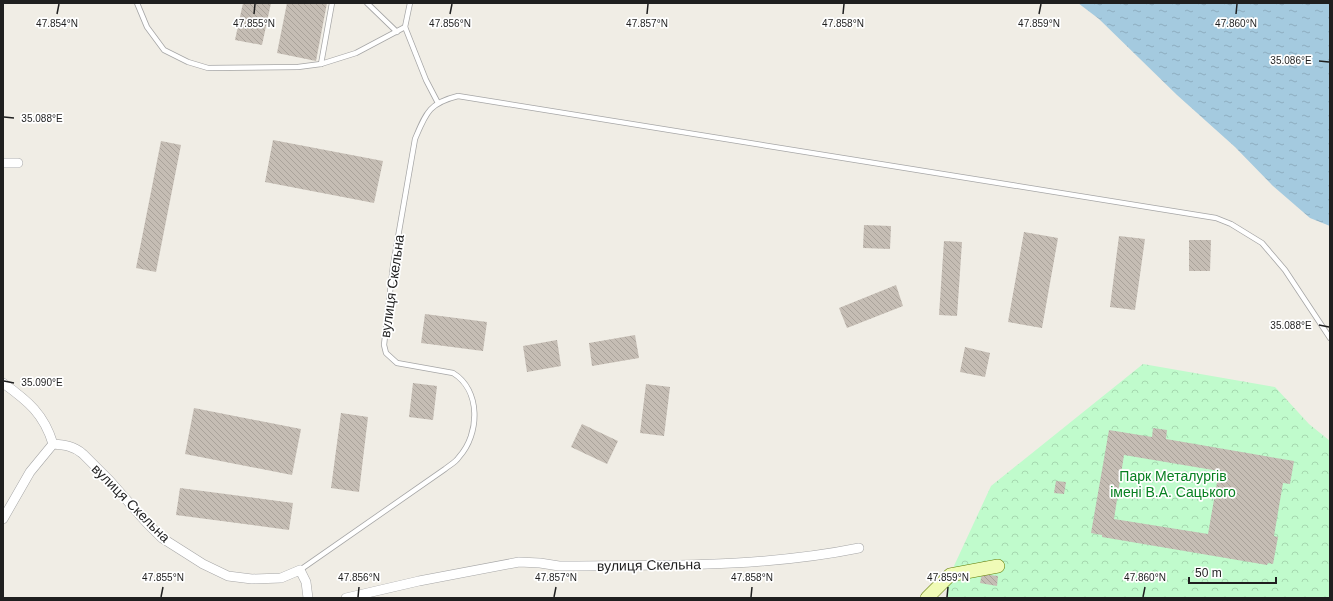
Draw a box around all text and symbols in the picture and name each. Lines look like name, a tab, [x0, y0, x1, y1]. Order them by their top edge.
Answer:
text: 47.854°N	[36, 18, 78, 29]
text: 47.855°N	[233, 18, 275, 29]
text: 47.856°N	[429, 18, 471, 29]
text: 47.857°N	[626, 18, 668, 29]
text: 47.858°N	[822, 18, 864, 29]
text: 47.859°N	[1018, 18, 1060, 29]
text: 47.860°N	[1215, 18, 1257, 29]
text: 35.086°E	[1270, 55, 1312, 66]
text: 35.088°E	[21, 113, 63, 124]
street label: вулиця Скельна	[377, 233, 407, 339]
text: 35.088°E	[1270, 320, 1312, 331]
text: 35.090°E	[21, 377, 63, 388]
street label: вулиця Скельна	[89, 461, 174, 546]
park label: Парк Металургів імені В.А. Сацького	[1110, 468, 1236, 500]
street label: вулиця Скельна	[597, 556, 701, 574]
scale bar	[1189, 559, 1276, 585]
text: 50 m	[1195, 566, 1222, 580]
text: 47.855°N	[142, 572, 184, 583]
text: 47.856°N	[338, 572, 380, 583]
text: 47.857°N	[535, 572, 577, 583]
text: 47.858°N	[731, 572, 773, 583]
text: 47.859°N	[927, 572, 969, 583]
text: 47.860°N	[1124, 572, 1166, 583]

